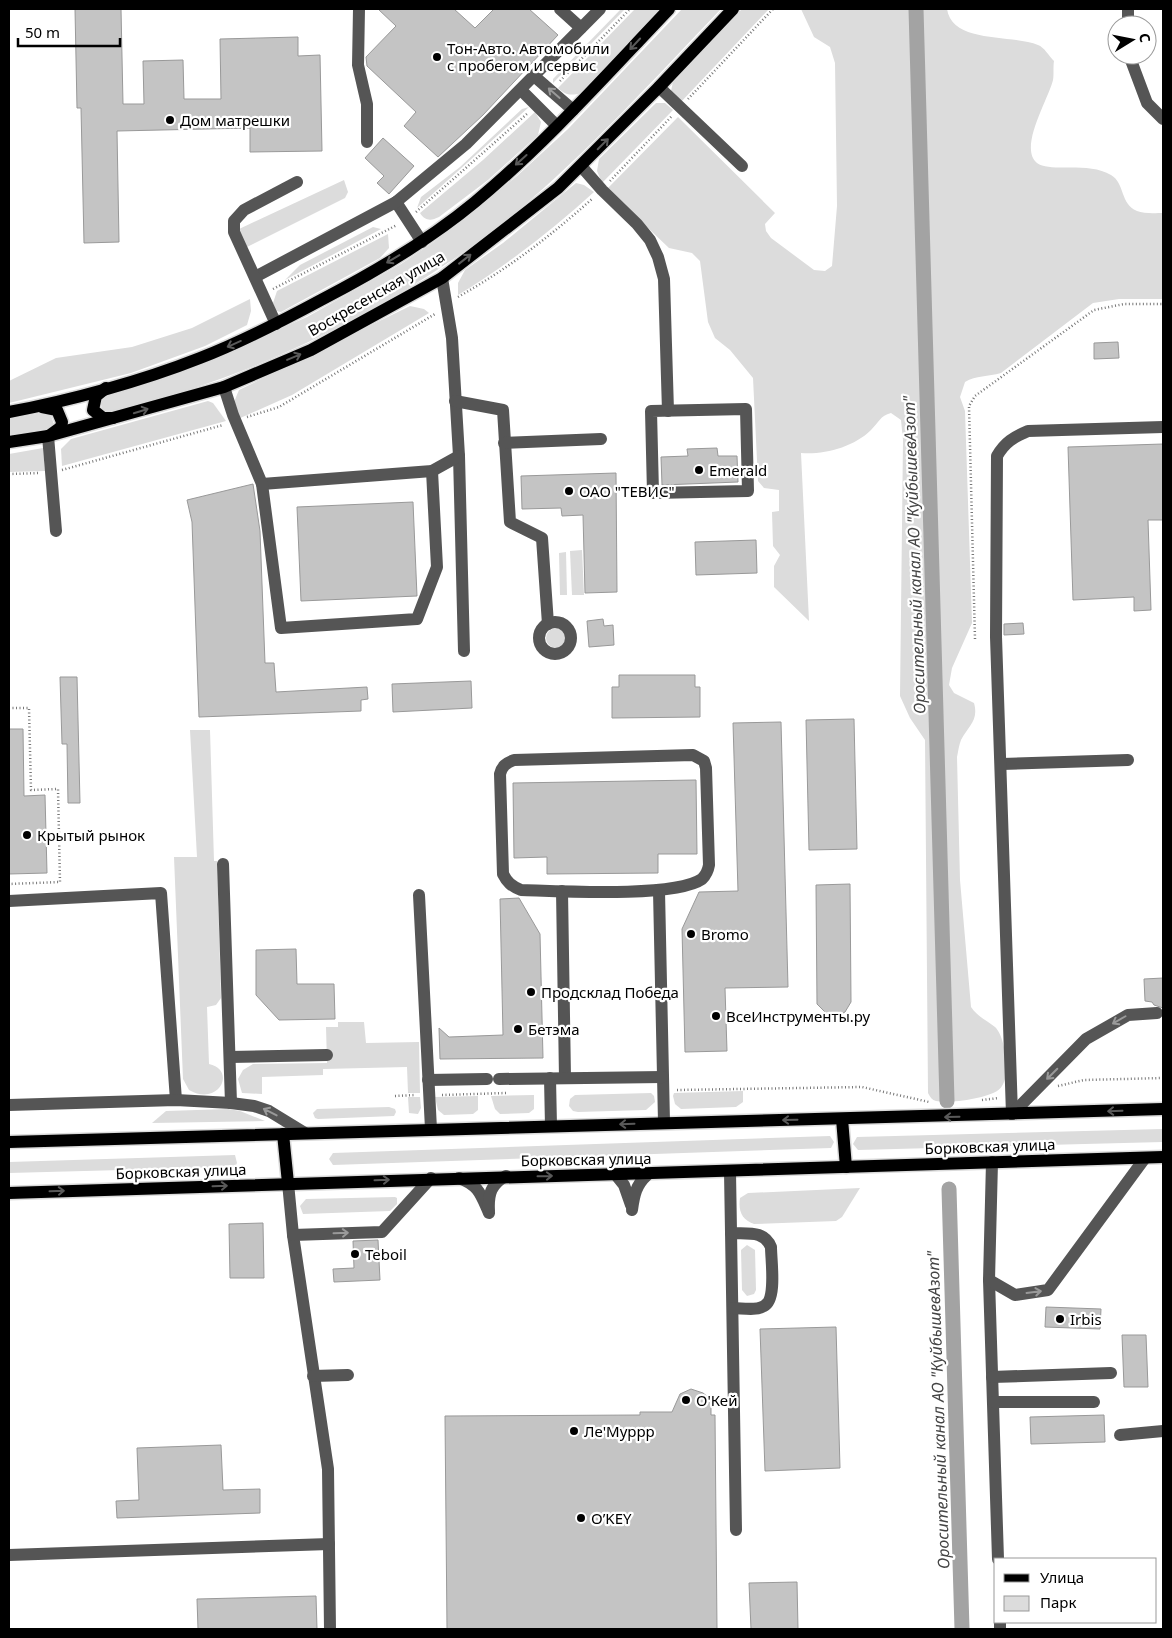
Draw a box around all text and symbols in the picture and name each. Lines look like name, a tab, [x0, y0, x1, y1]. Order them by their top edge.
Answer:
scale bar	[18, 15, 120, 47]
north arrow	[1107, 15, 1157, 65]
text: 50 m	[25, 22, 60, 42]
text: С	[1135, 32, 1155, 44]
place label: Тон-Авто. Автомобили с пробегом и сервис	[447, 38, 610, 75]
one-way arrow	[629, 38, 641, 51]
marker: Тон-Авто. Автомобили с пробегом и сервис	[431, 51, 443, 63]
one-way arrow	[547, 87, 560, 99]
place label: Дом матрешки	[180, 110, 290, 130]
marker: Дом матрешки	[164, 114, 176, 126]
one-way arrow	[597, 137, 609, 150]
one-way arrow	[515, 154, 528, 166]
street label: Воскресенская улица	[304, 246, 448, 340]
one-way arrow	[458, 254, 471, 265]
one-way arrow	[387, 255, 401, 265]
one-way arrow	[227, 339, 242, 349]
one-way arrow	[286, 351, 301, 361]
water label: Оросительный канал АО "КуйбышевАзот"	[897, 395, 931, 714]
one-way arrow	[133, 405, 149, 415]
place label: Emerald	[709, 460, 767, 480]
marker: Emerald	[693, 464, 705, 476]
place label: ОАО "ТЕВИС"	[579, 481, 675, 501]
marker: ОАО "ТЕВИС"	[563, 485, 575, 497]
place label: Крытый рынок	[37, 825, 145, 845]
marker: Крытый рынок	[21, 829, 33, 841]
place label: Bromo	[701, 924, 749, 944]
marker: Bromo	[685, 928, 697, 940]
place label: Продсклад Победа	[541, 982, 679, 1002]
marker: Продсклад Победа	[525, 986, 537, 998]
place label: ВсеИнструменты.ру	[726, 1006, 871, 1026]
marker: ВсеИнструменты.ру	[710, 1010, 722, 1022]
one-way arrow	[1112, 1015, 1127, 1025]
place label: Бетэма	[528, 1019, 580, 1039]
marker: Бетэма	[512, 1023, 524, 1035]
one-way arrow	[1045, 1068, 1058, 1080]
one-way arrow	[1107, 1106, 1123, 1115]
one-way arrow	[263, 1107, 278, 1116]
one-way arrow	[944, 1112, 960, 1121]
one-way arrow	[782, 1115, 798, 1125]
one-way arrow	[619, 1119, 635, 1128]
street label: Борковская улица	[924, 1134, 1056, 1158]
street label: Борковская улица	[520, 1148, 652, 1170]
street label: Борковская улица	[115, 1159, 247, 1183]
one-way arrow	[536, 1171, 552, 1181]
one-way arrow	[374, 1175, 390, 1185]
one-way arrow	[212, 1181, 228, 1190]
one-way arrow	[49, 1187, 65, 1196]
one-way arrow	[333, 1228, 349, 1238]
place label: Teboil	[365, 1244, 407, 1264]
marker: Teboil	[349, 1248, 361, 1260]
water label: Оросительный канал АО "КуйбышевАзот"	[921, 1250, 955, 1569]
one-way arrow	[1026, 1287, 1042, 1297]
place label: Irbis	[1070, 1309, 1102, 1329]
marker: Irbis	[1054, 1313, 1066, 1325]
place label: О'Кей	[696, 1390, 737, 1410]
marker: О'Кей	[680, 1394, 692, 1406]
place label: Ле'Муррр	[584, 1421, 655, 1441]
marker: Ле'Муррр	[568, 1425, 580, 1437]
place label: O’KEY	[591, 1508, 632, 1528]
marker: O’KEY	[575, 1512, 587, 1524]
legend	[994, 1558, 1157, 1623]
text: Улица	[1040, 1567, 1084, 1587]
text: Парк	[1040, 1592, 1076, 1612]

